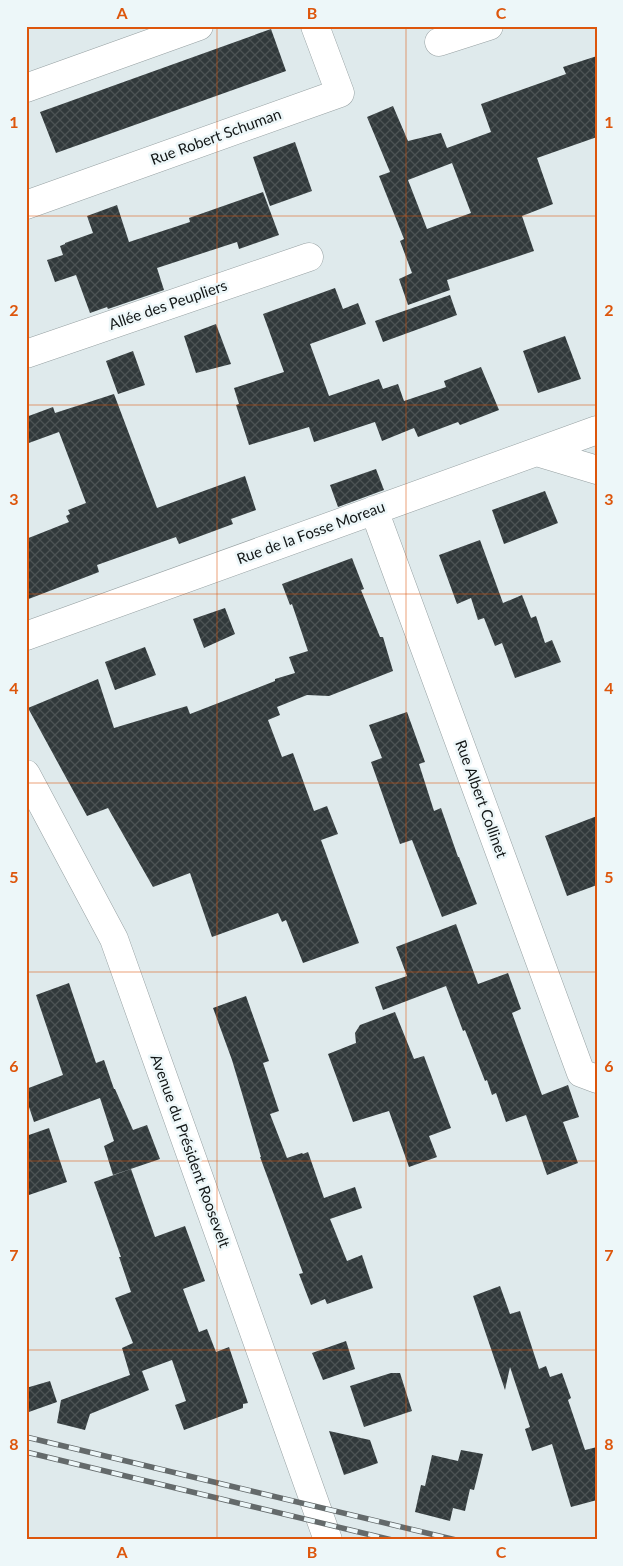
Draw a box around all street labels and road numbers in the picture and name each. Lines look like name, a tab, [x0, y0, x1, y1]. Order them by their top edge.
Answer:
street label: Rue Robert Schuman	[148, 104, 283, 168]
street label: Allée des Peupliers	[106, 275, 229, 333]
street label: Rue de la Fosse Moreau	[234, 497, 387, 567]
street label: Rue Albert Collinet	[452, 737, 512, 861]
street label: Avenue du Président Roosevelt	[148, 1052, 235, 1250]

